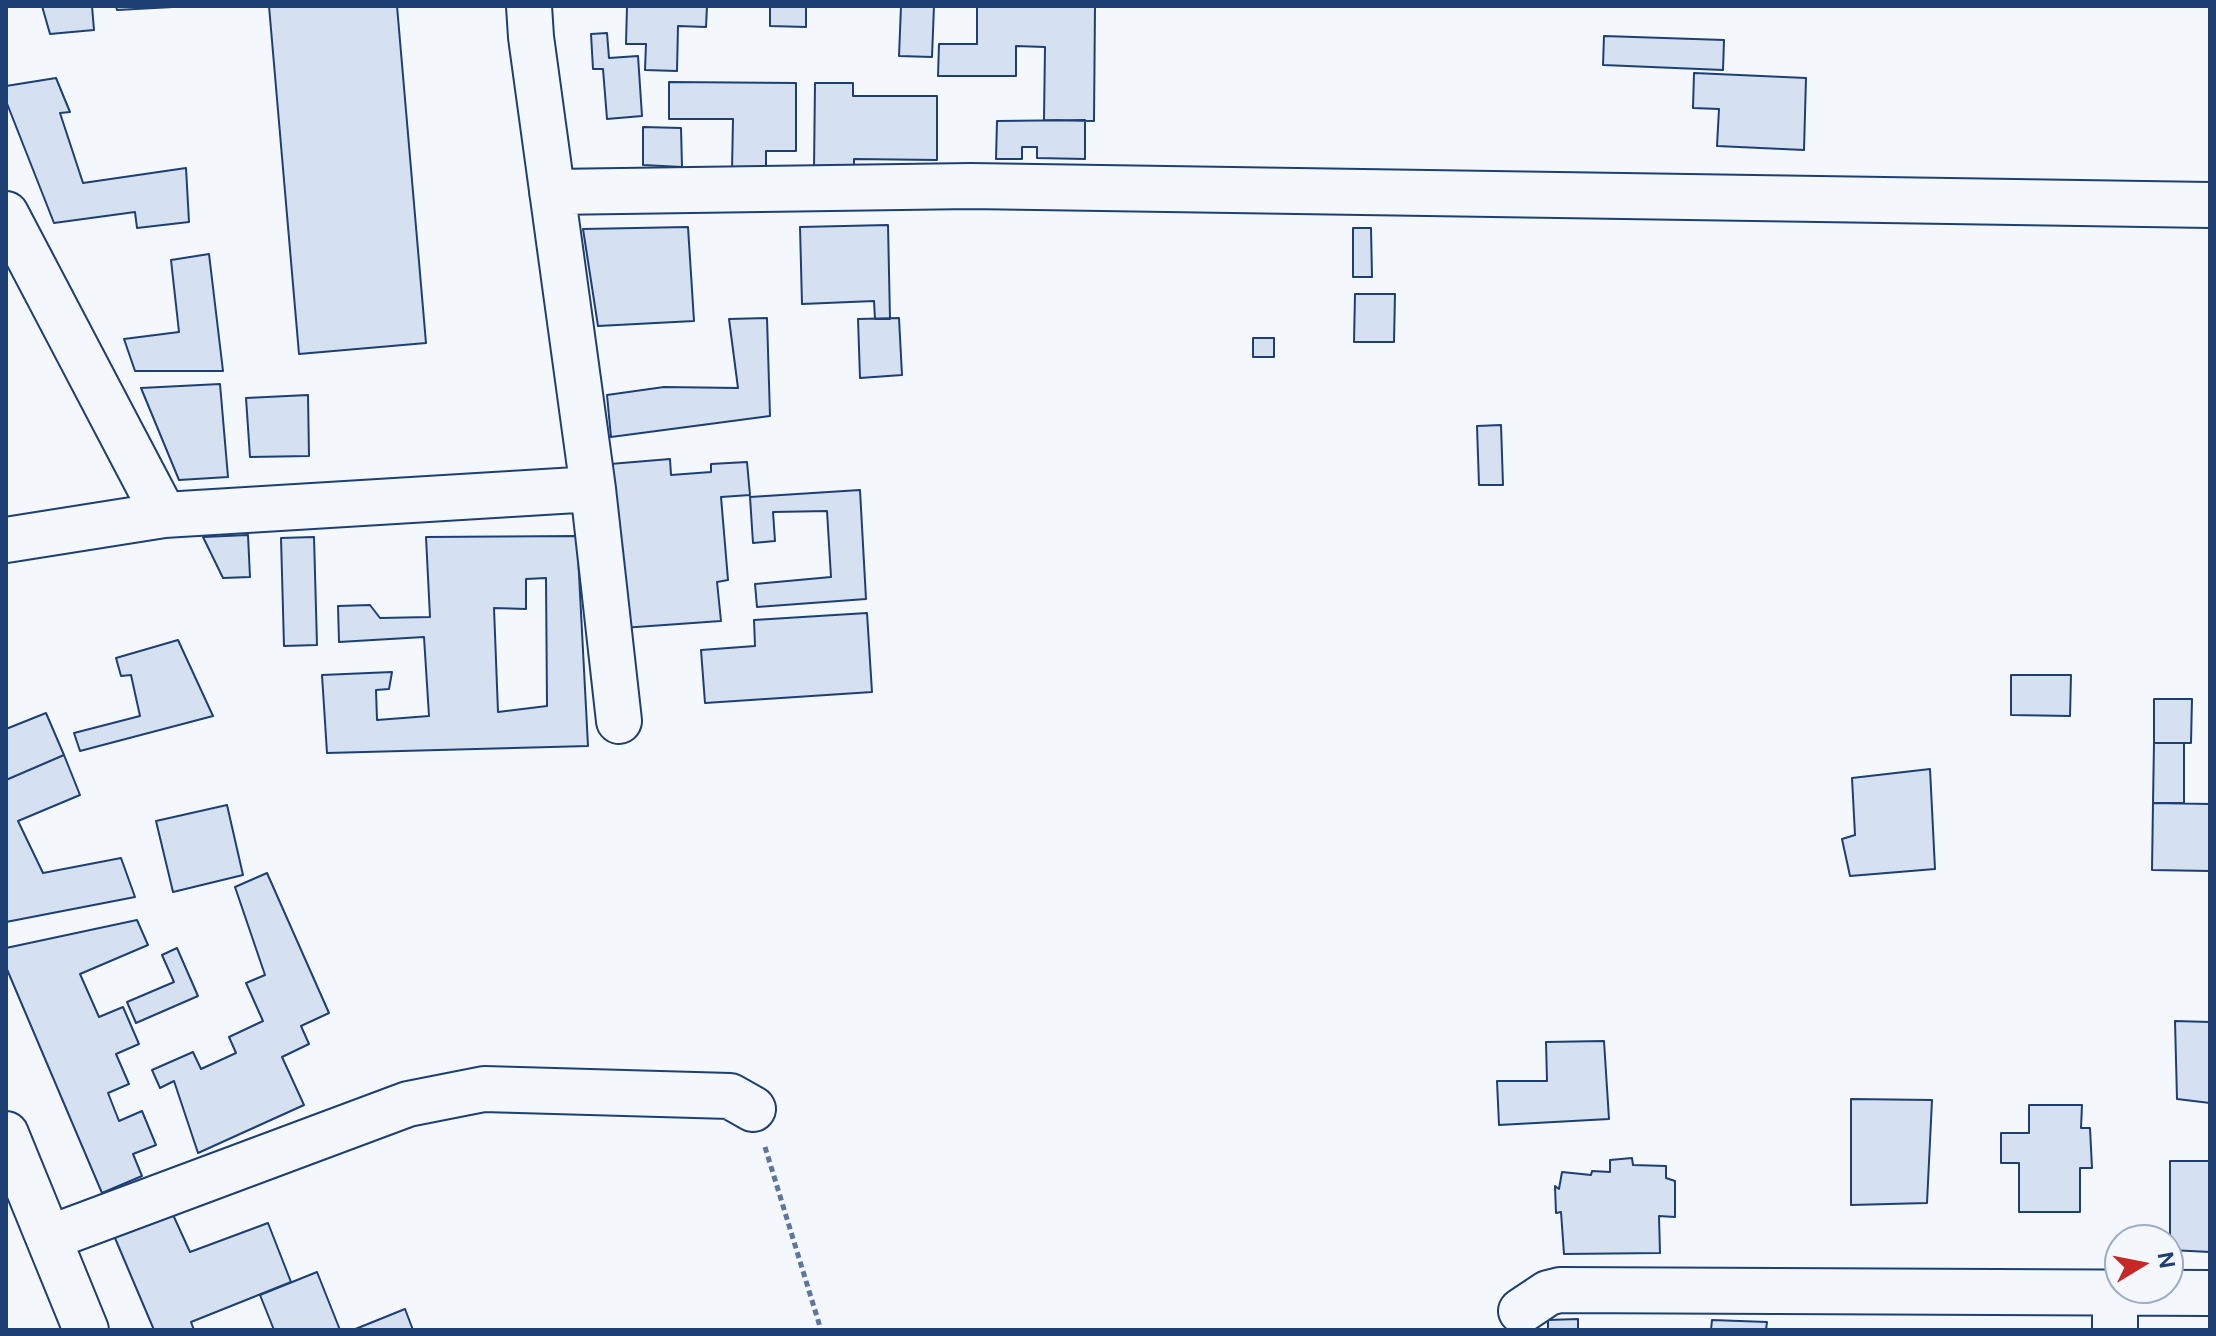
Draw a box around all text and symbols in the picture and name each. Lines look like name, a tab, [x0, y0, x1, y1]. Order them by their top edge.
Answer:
north arrow	[2104, 1224, 2184, 1304]
text: N	[2150, 1250, 2182, 1271]

